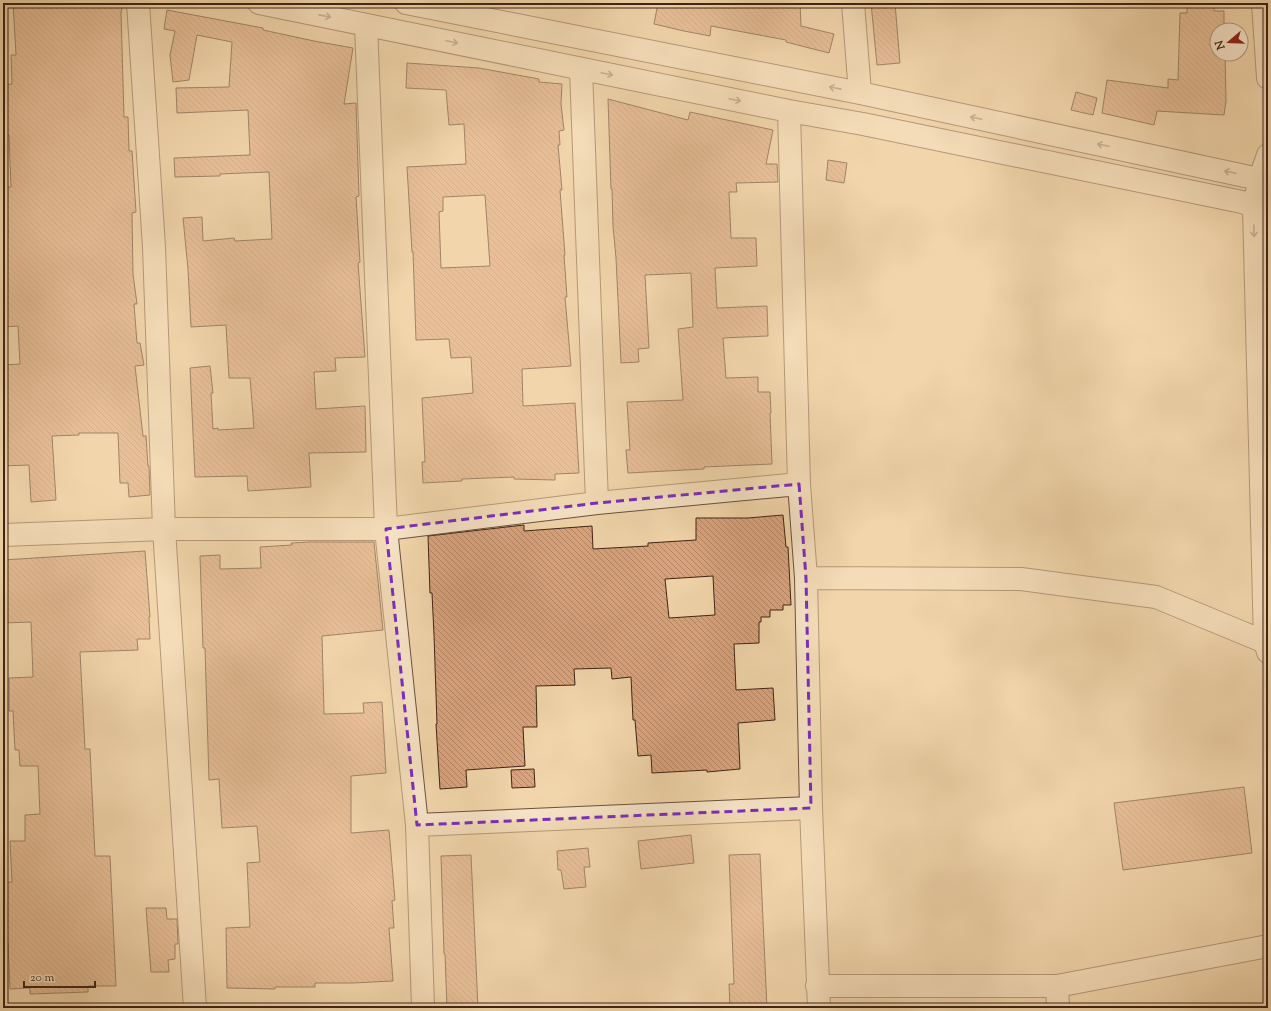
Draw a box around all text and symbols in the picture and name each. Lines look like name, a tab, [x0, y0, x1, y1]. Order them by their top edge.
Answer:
one-way arrow	[318, 13, 331, 21]
north arrow	[1209, 22, 1249, 62]
text: N	[1211, 38, 1230, 53]
one-way arrow	[446, 39, 459, 47]
one-way arrow	[600, 70, 613, 78]
one-way arrow	[829, 84, 842, 92]
one-way arrow	[728, 96, 741, 104]
one-way arrow	[970, 113, 983, 121]
one-way arrow	[1097, 140, 1110, 148]
one-way arrow	[1224, 167, 1237, 175]
one-way arrow	[1251, 224, 1258, 237]
scale bar	[24, 963, 95, 989]
text: 20 m	[30, 969, 55, 987]

